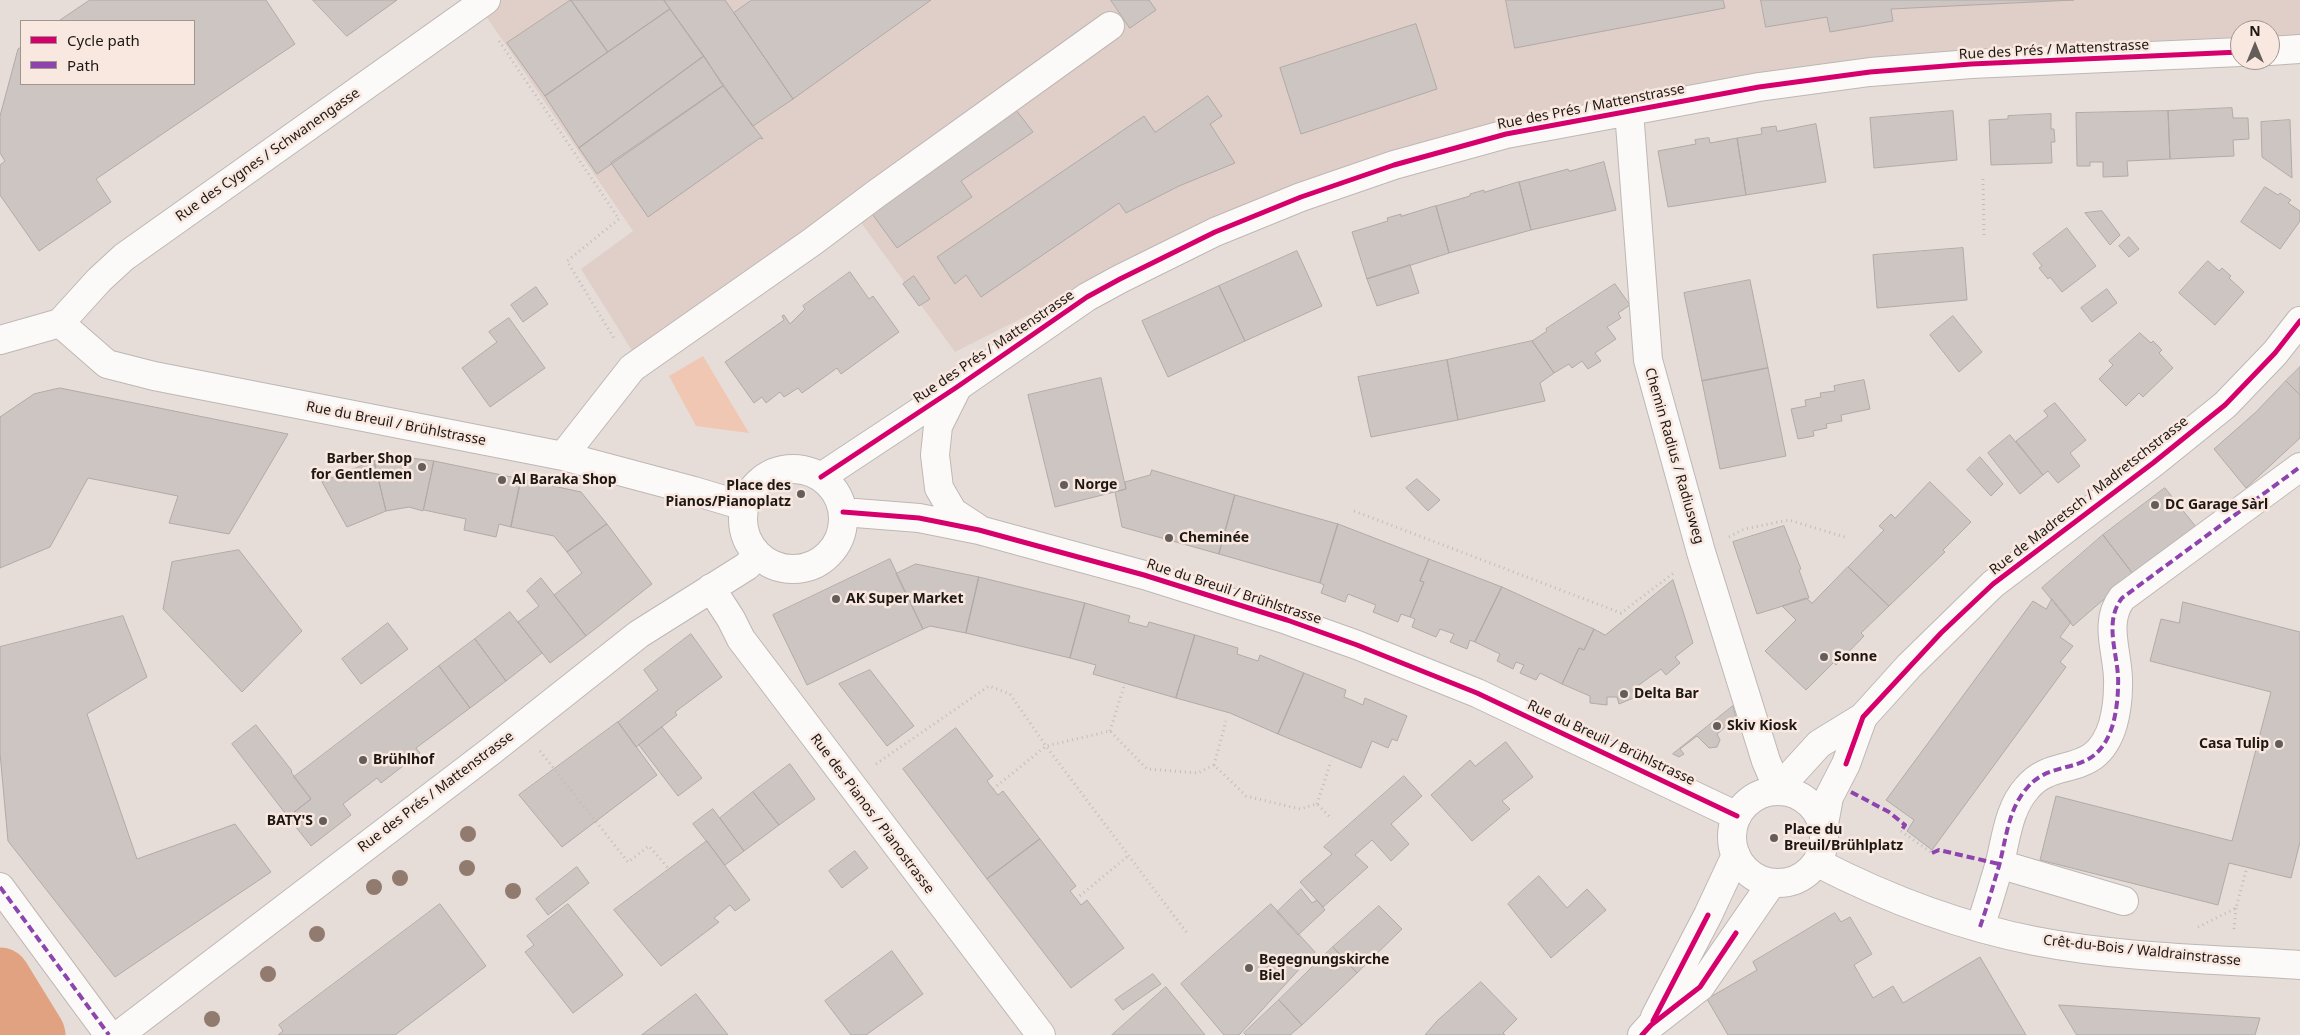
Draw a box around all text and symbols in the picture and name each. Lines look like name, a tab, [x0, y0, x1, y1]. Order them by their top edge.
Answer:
legend	[20, 20, 195, 85]
north arrow	[2230, 20, 2280, 70]
text: N	[2249, 21, 2261, 40]
text: Cycle path	[67, 30, 140, 50]
street label: Rue des Prés / Mattenstrasse	[1958, 37, 2150, 63]
text: Path	[67, 55, 99, 75]
street label: Rue des Prés / Mattenstrasse	[1496, 81, 1686, 133]
street label: Rue des Cygnes / Schwanengasse	[173, 85, 363, 225]
street label: Rue des Prés / Mattenstrasse	[910, 287, 1078, 407]
street label: Chemin Radius / Radiusweg	[1641, 366, 1707, 546]
street label: Rue du Breuil / Brühlstrasse	[305, 398, 487, 450]
street label: Rue de Madretsch / Madretschstrasse	[1986, 413, 2192, 579]
place label: Barber Shop for Gentlemen	[311, 451, 412, 484]
marker: Barber Shop for Gentlemen	[416, 461, 428, 473]
place label: Al Baraka Shop	[512, 472, 617, 488]
marker: Al Baraka Shop	[496, 474, 508, 486]
place label: Norge	[1074, 477, 1117, 493]
place label: Place des Pianos/Pianoplatz	[666, 478, 791, 511]
marker: Norge	[1058, 479, 1070, 491]
marker: Place des Pianos/Pianoplatz	[795, 488, 807, 500]
place label: DC Garage Sàrl	[2165, 497, 2268, 513]
marker: DC Garage Sàrl	[2149, 499, 2161, 511]
place label: Cheminée	[1179, 530, 1249, 546]
marker: Cheminée	[1163, 532, 1175, 544]
street label: Rue du Breuil / Brühlstrasse	[1144, 556, 1324, 628]
place label: AK Super Market	[846, 591, 964, 607]
marker: AK Super Market	[830, 593, 842, 605]
place label: Sonne	[1834, 649, 1877, 665]
marker: Sonne	[1818, 651, 1830, 663]
place label: Delta Bar	[1634, 686, 1699, 702]
marker: Delta Bar	[1618, 688, 1630, 700]
street label: Rue du Breuil / Brühlstrasse	[1525, 697, 1697, 789]
place label: Skiv Kiosk	[1727, 718, 1797, 734]
marker: Skiv Kiosk	[1711, 720, 1723, 732]
street label: Rue des Prés / Mattenstrasse	[355, 728, 517, 856]
street label: Rue des Pianos / Pianostrasse	[806, 731, 938, 897]
place label: Casa Tulip	[2199, 736, 2269, 752]
marker: Casa Tulip	[2273, 738, 2285, 750]
place label: Brühlhof	[373, 752, 434, 768]
marker: Brühlhof	[357, 754, 369, 766]
place label: BATY'S	[267, 813, 313, 829]
marker: BATY'S	[317, 815, 329, 827]
place label: Place du Breuil/Brühlplatz	[1784, 822, 1903, 854]
marker: Place du Breuil/Brühlplatz	[1768, 832, 1780, 844]
street label: Crêt-du-Bois / Waldrainstrasse	[2042, 932, 2242, 970]
place label: Begegnungskirche Biel	[1259, 952, 1389, 984]
marker: Begegnungskirche Biel	[1243, 962, 1255, 974]

